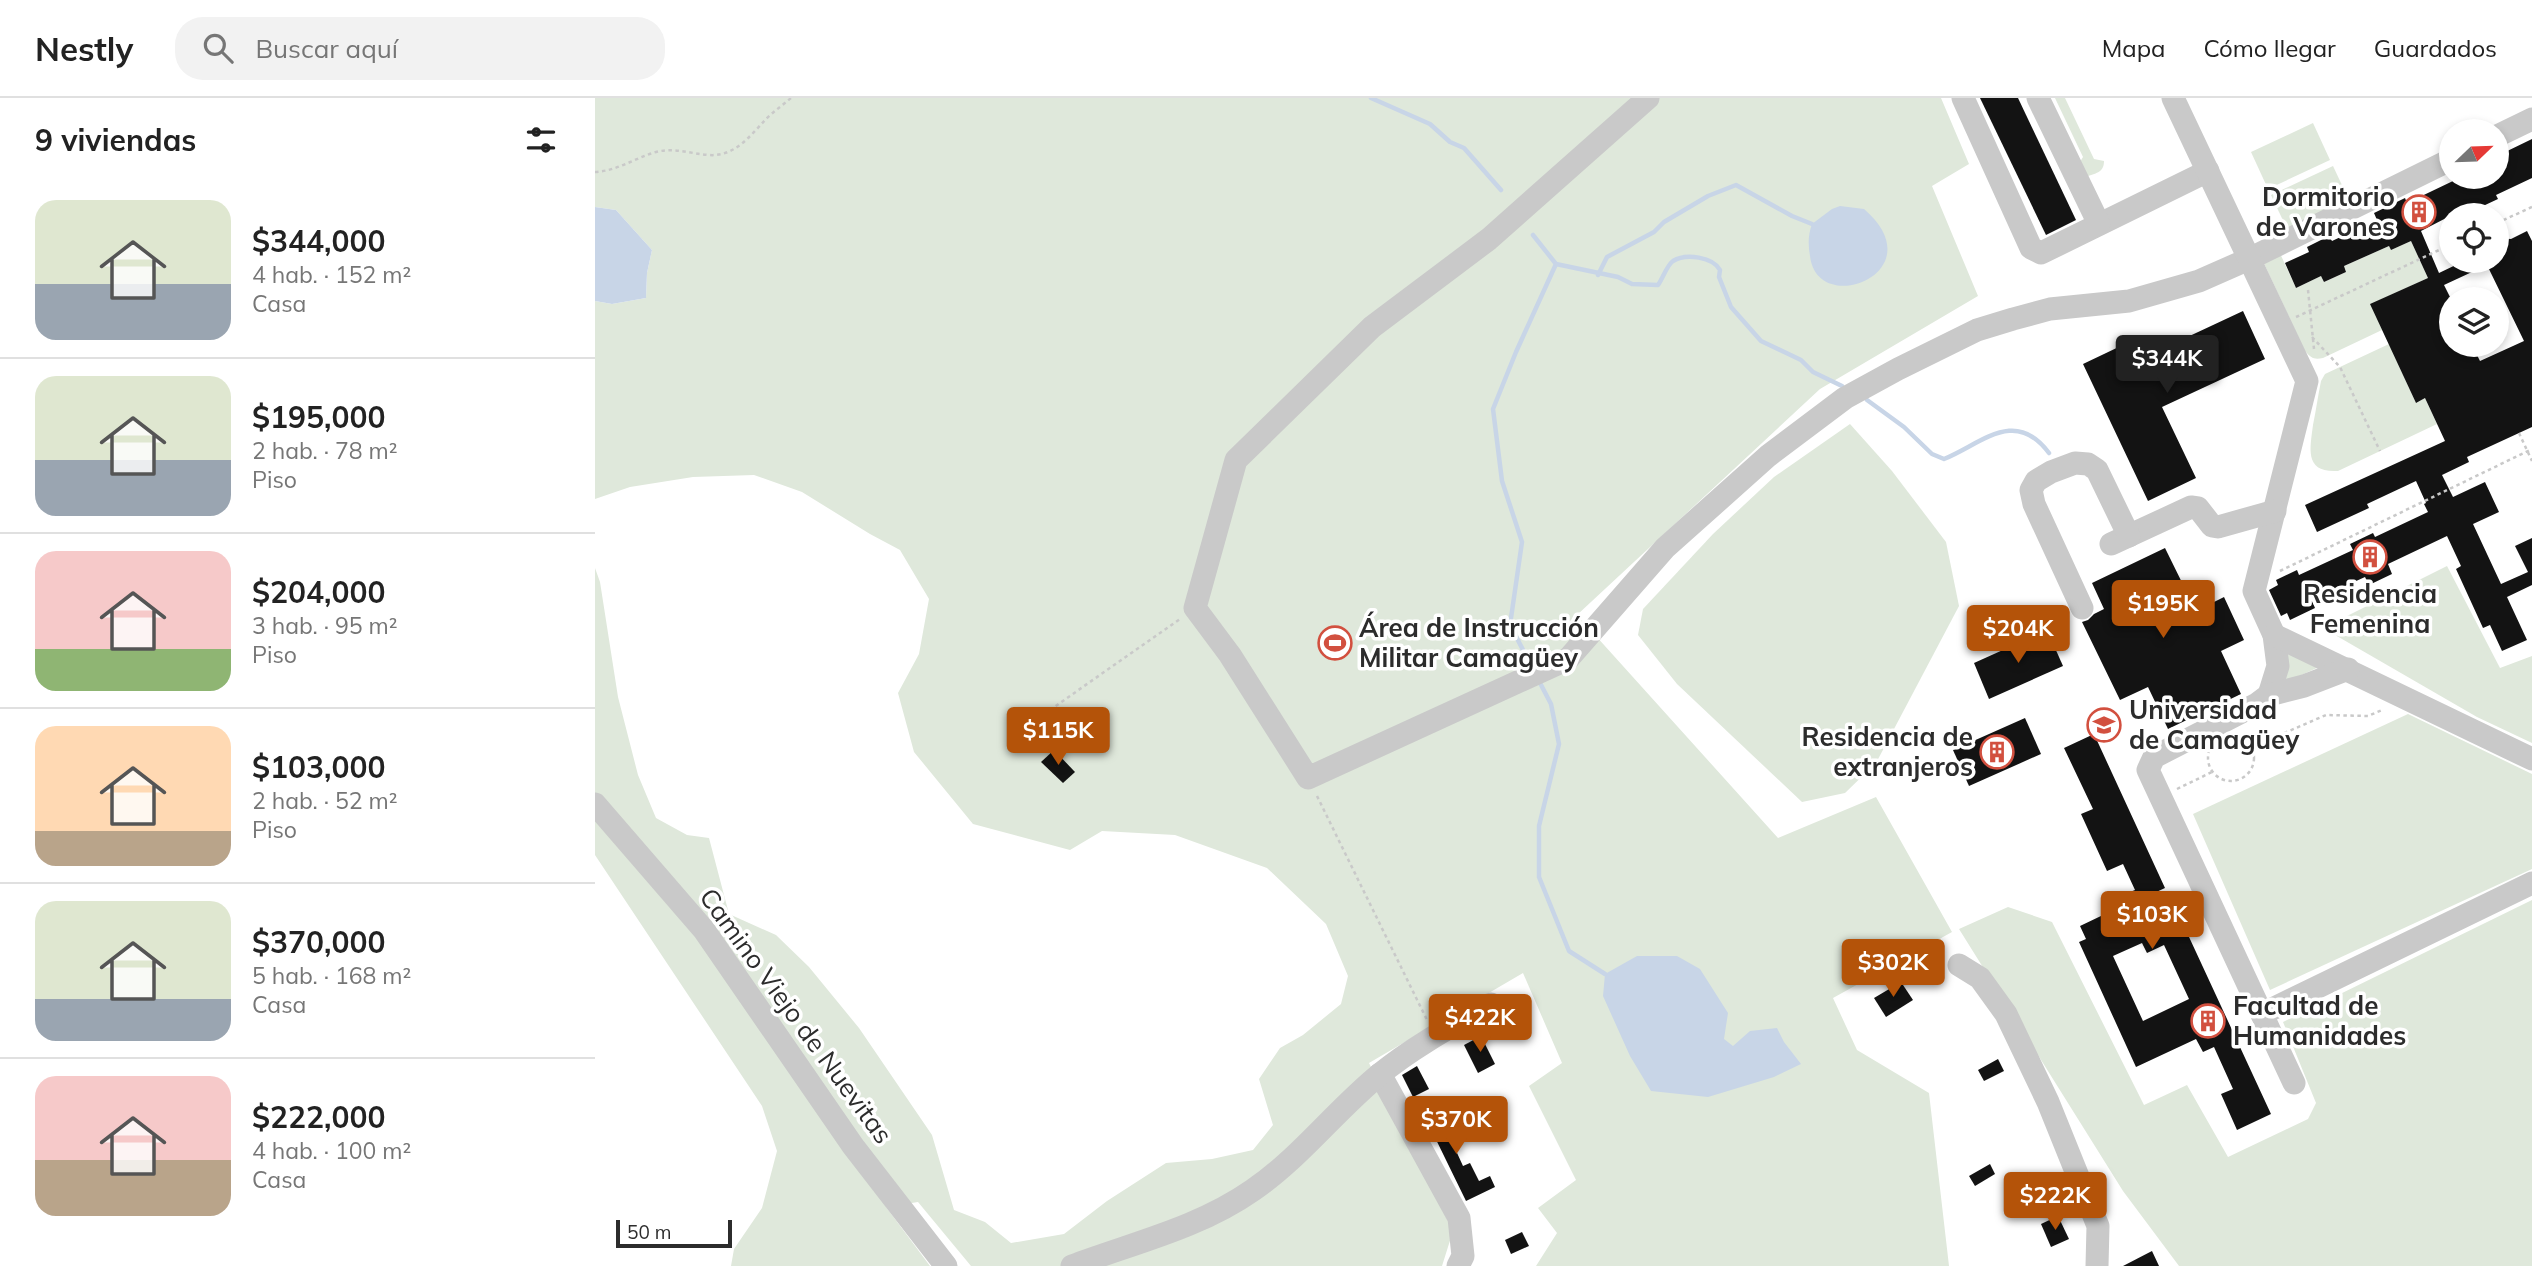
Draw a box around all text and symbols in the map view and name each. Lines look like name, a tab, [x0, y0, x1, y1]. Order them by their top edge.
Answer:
search box	[175, 17, 665, 80]
text: Nestly	[35, 28, 133, 69]
icon: search	[199, 29, 237, 67]
text: Buscar aquí	[255, 32, 398, 65]
text: Mapa	[2102, 33, 2165, 63]
text: Cómo llegar	[2203, 33, 2336, 63]
text: Guardados	[2374, 33, 2497, 63]
north arrow	[2439, 119, 2509, 189]
map controls	[2439, 119, 2509, 357]
text: 9 viviendas	[35, 121, 196, 159]
icon: filters	[522, 121, 560, 159]
place label: Dormitorio de Varones	[2256, 180, 2395, 243]
building icon: Dormitorio de Varones	[2400, 193, 2438, 231]
button: locate	[2439, 203, 2509, 273]
text: $344,000	[252, 222, 385, 260]
icon: home	[91, 228, 175, 312]
text: 4 hab. · 152 m²	[252, 260, 411, 289]
button: layers	[2439, 287, 2509, 357]
text: Casa	[252, 289, 306, 318]
pin: $344K	[2118, 336, 2216, 395]
text: $344K	[2132, 343, 2202, 372]
text: $195,000	[252, 398, 385, 436]
icon: home	[91, 404, 175, 488]
text: 2 hab. · 78 m²	[252, 436, 397, 465]
text: Piso	[252, 465, 297, 494]
building icon: Residencia Femenina	[2351, 538, 2389, 576]
text: $204,000	[252, 573, 385, 611]
place label: Residencia Femenina	[2303, 577, 2437, 640]
icon: home	[91, 579, 175, 663]
pin: $195K	[2114, 580, 2212, 640]
text: $195K	[2128, 588, 2198, 617]
pin: $204K	[1969, 606, 2067, 665]
text: 3 hab. · 95 m²	[252, 611, 397, 640]
place label: Área de Instrucción Militar Camagüey	[1359, 611, 1599, 674]
text: $204K	[1983, 613, 2053, 642]
sports icon: Área de Instrucción Militar Camagüey	[1316, 624, 1354, 662]
text: Piso	[252, 640, 297, 669]
place label: Universidad de Camagüey	[2129, 693, 2300, 756]
school or university icon: Universidad de Camagüey	[2085, 706, 2123, 744]
pin: $115K	[1009, 708, 1107, 767]
text: $115K	[1023, 715, 1093, 744]
place label: Residencia de extranjeros	[1801, 720, 1973, 783]
building icon: Residencia de extranjeros	[1978, 733, 2016, 771]
text: $103,000	[252, 748, 385, 786]
icon: home	[91, 754, 175, 838]
text: 2 hab. · 52 m²	[252, 786, 397, 815]
text: Piso	[252, 815, 297, 844]
street label: Camino Viejo de Nuevitas	[693, 882, 900, 1150]
pin: $103K	[2103, 892, 2201, 951]
text: $103K	[2117, 899, 2187, 928]
text: $370,000	[252, 923, 385, 961]
icon: home	[91, 929, 175, 1013]
pin: $302K	[1844, 940, 1942, 999]
text: $302K	[1858, 947, 1928, 976]
text: 5 hab. · 168 m²	[252, 961, 411, 990]
place label: Facultad de Humanidades	[2233, 989, 2406, 1052]
text: Casa	[252, 990, 306, 1019]
pin: $422K	[1431, 995, 1529, 1054]
text: $422K	[1445, 1002, 1515, 1031]
building icon: Facultad de Humanidades	[2189, 1002, 2227, 1040]
pin: $370K	[1407, 1096, 1505, 1156]
text: $222,000	[252, 1098, 385, 1136]
icon: home	[91, 1104, 175, 1188]
text: $370K	[1421, 1104, 1491, 1133]
text: 4 hab. · 100 m²	[252, 1136, 411, 1165]
text: Casa	[252, 1165, 306, 1194]
pin: $222K	[2006, 1172, 2104, 1232]
text: $222K	[2020, 1180, 2090, 1209]
scale bar	[616, 1217, 731, 1249]
text: 50 m	[627, 1220, 671, 1244]

